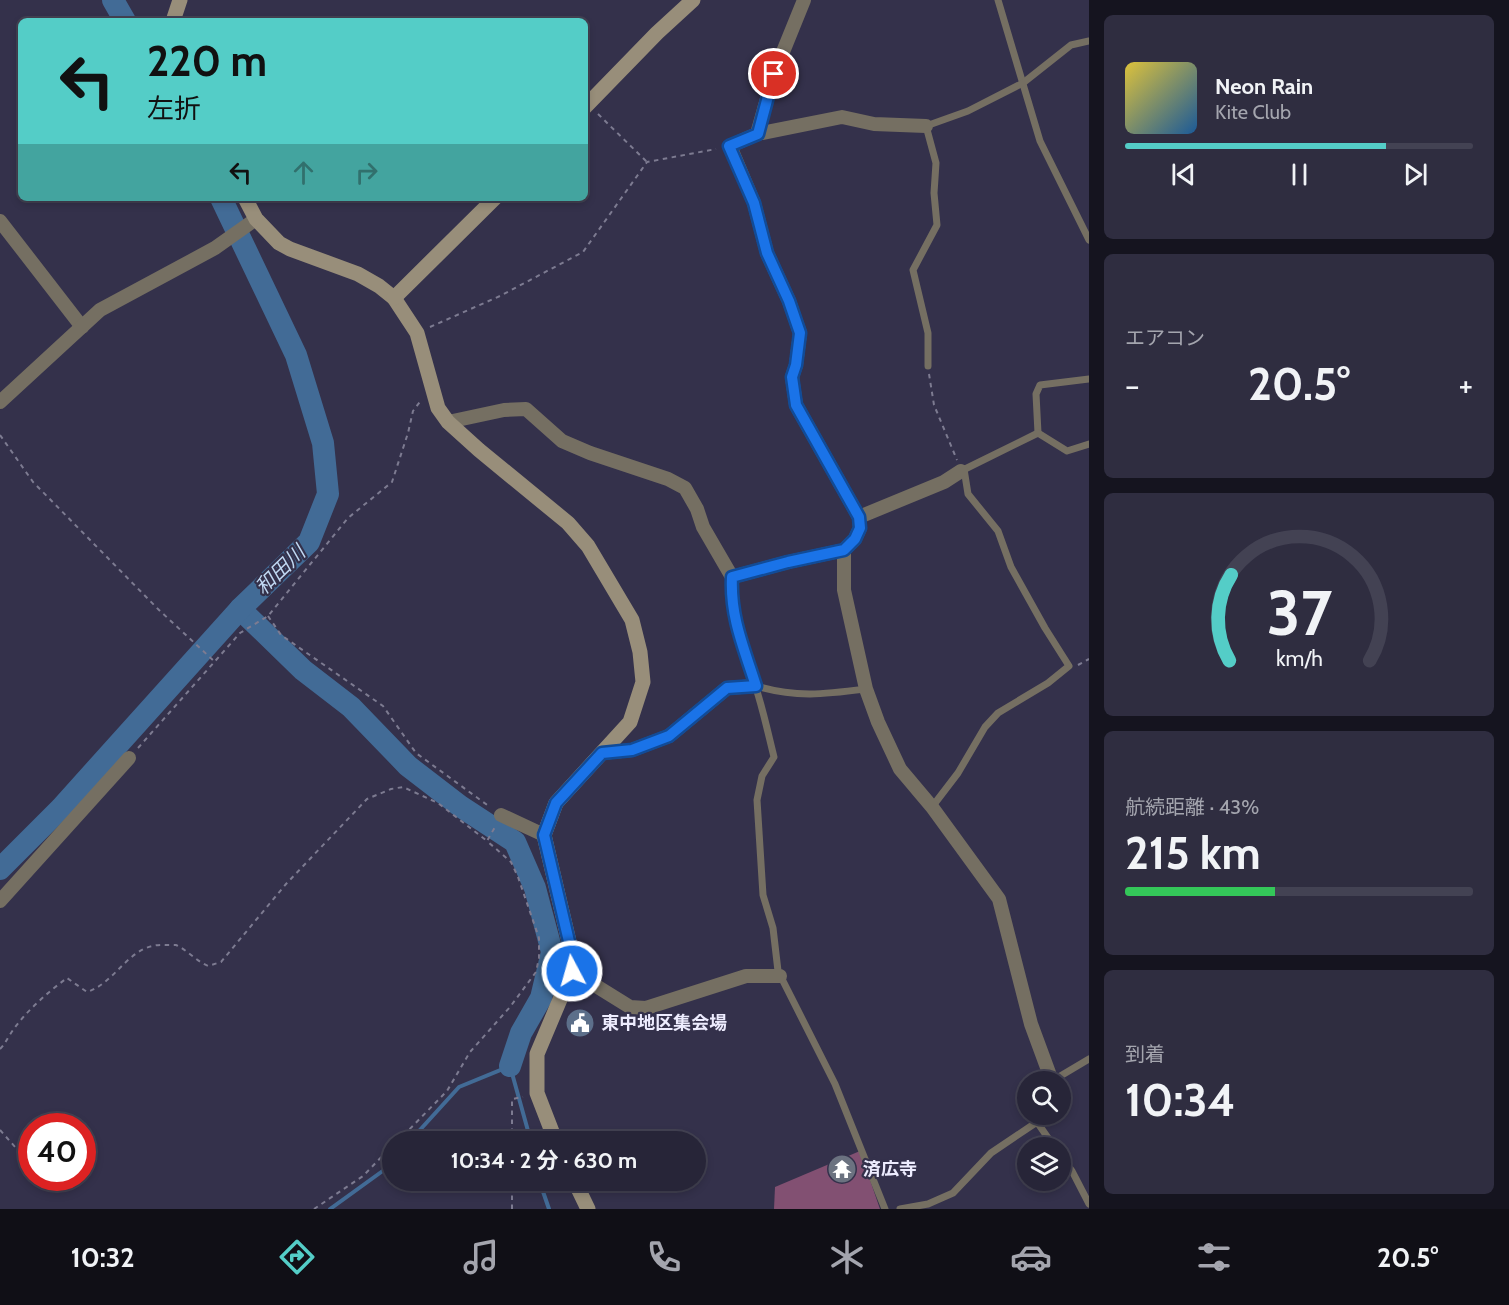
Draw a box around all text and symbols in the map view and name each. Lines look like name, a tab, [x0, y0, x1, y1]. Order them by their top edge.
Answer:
text: 220 m	[147, 35, 267, 87]
icon: left	[48, 42, 126, 120]
pin	[748, 48, 799, 99]
icon: arrive	[757, 57, 790, 90]
text: Neon Rain	[1215, 73, 1313, 100]
text: 左折	[147, 92, 201, 125]
text: Kite Club	[1215, 100, 1291, 124]
icon: left	[224, 156, 257, 189]
icon: ahead	[287, 156, 320, 189]
icon: right	[350, 156, 383, 189]
icon: previous	[1167, 158, 1200, 191]
icon: pause	[1283, 158, 1316, 191]
icon: next	[1399, 158, 1432, 191]
text: エアコン	[1125, 326, 1205, 350]
text: 20.5°	[1248, 357, 1350, 411]
text: −	[1125, 365, 1140, 405]
text: +	[1458, 365, 1473, 405]
water label: 和田川	[250, 539, 311, 599]
text: 37	[1266, 576, 1332, 652]
text: km/h	[1276, 646, 1322, 672]
text: 航続距離 · 43%	[1125, 795, 1259, 819]
text: 215 km	[1125, 826, 1261, 880]
position arrow	[540, 939, 604, 1003]
public building icon: 東中地区集会場	[564, 1007, 596, 1039]
place label: 東中地区集会場	[601, 1012, 727, 1034]
text: 到着	[1125, 1042, 1165, 1066]
map controls	[1017, 1071, 1071, 1191]
button: search	[1017, 1071, 1071, 1125]
text: 10:34	[1125, 1073, 1236, 1127]
speed limit sign: 40	[18, 1113, 96, 1191]
button: layers	[1017, 1137, 1071, 1191]
text: 10:34 · 2 分 · 630 m	[451, 1147, 637, 1174]
temple icon: 済広寺	[826, 1153, 858, 1185]
place label: 済広寺	[863, 1158, 917, 1180]
icon: directions	[276, 1236, 318, 1278]
icon: music	[460, 1236, 502, 1278]
icon: phone	[643, 1236, 685, 1278]
icon: climate	[826, 1236, 868, 1278]
icon: car	[1010, 1236, 1052, 1278]
icon: filters	[1193, 1236, 1235, 1278]
text: 10:32	[71, 1241, 135, 1274]
text: 20.5°	[1377, 1241, 1438, 1274]

